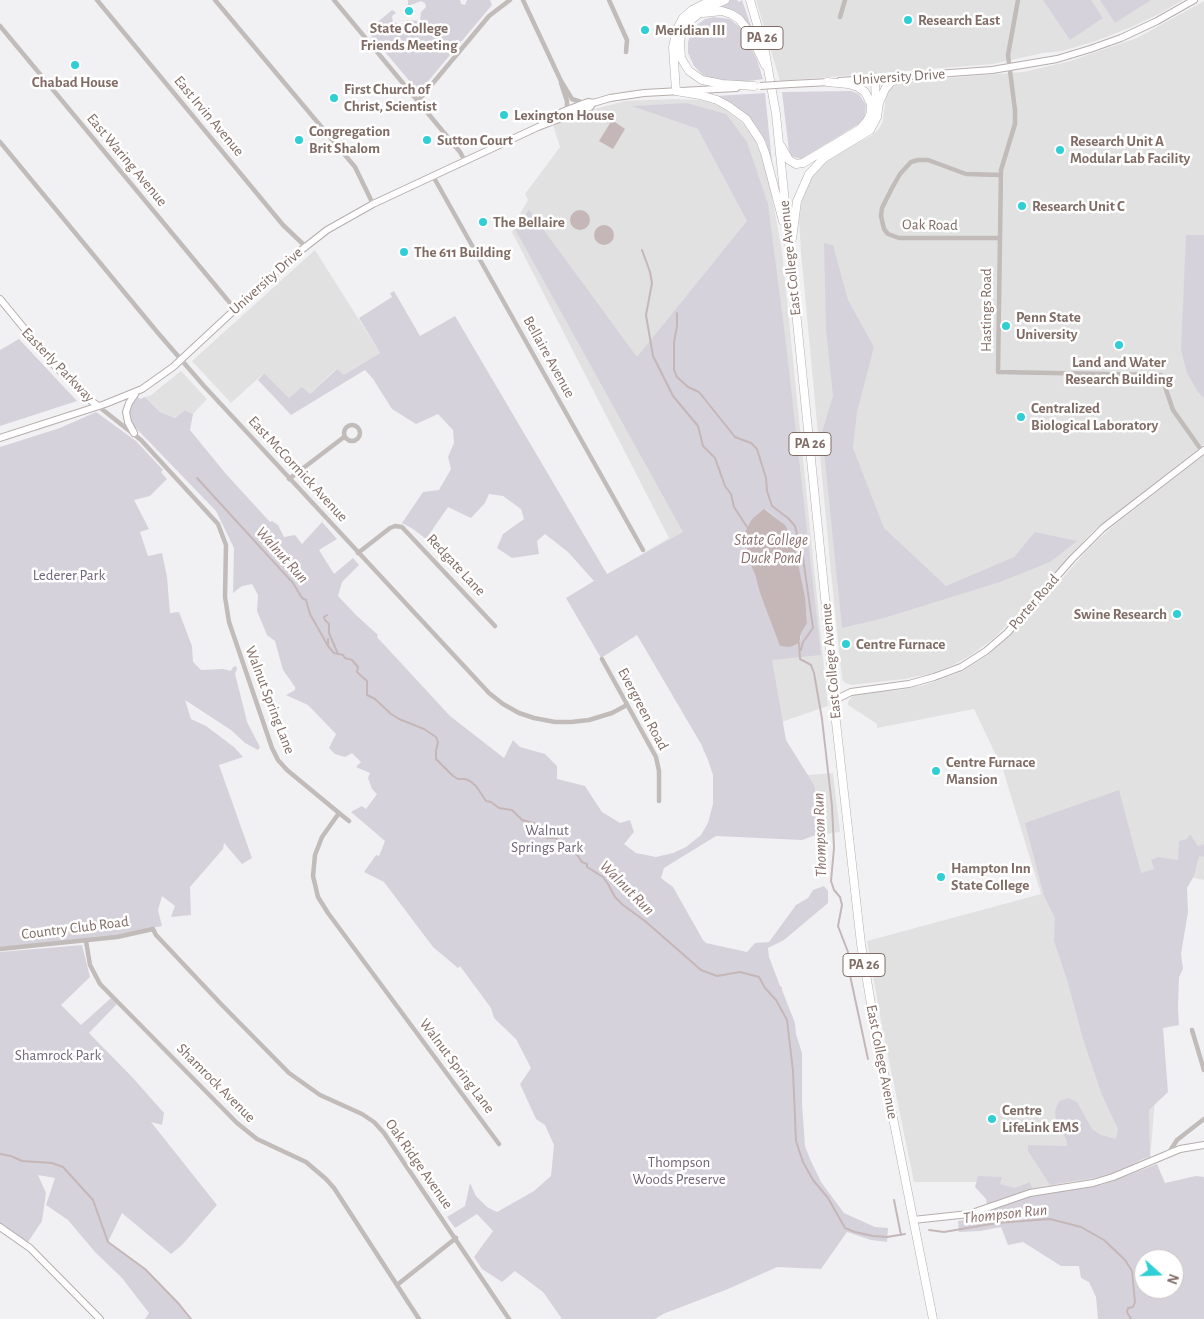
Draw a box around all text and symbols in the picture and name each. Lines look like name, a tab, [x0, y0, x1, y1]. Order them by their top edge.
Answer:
marker: State College Friends Meeting	[403, 5, 415, 17]
place label: Research East	[918, 11, 1000, 29]
marker: Research East	[902, 14, 914, 26]
place label: State College Friends Meeting	[361, 19, 457, 54]
place label: Meridian III	[655, 21, 725, 39]
marker: Meridian III	[639, 24, 651, 36]
road number: PA 26	[741, 26, 783, 49]
marker: Chabad House	[69, 59, 81, 71]
street label: University Drive	[852, 65, 946, 89]
street label: East Irvin Avenue	[170, 72, 248, 160]
place label: Chabad House	[32, 73, 118, 91]
place label: First Church of Christ, Scientist	[344, 80, 437, 115]
marker: First Church of Christ, Scientist	[328, 92, 340, 104]
place label: Lexington House	[514, 106, 614, 124]
marker: Lexington House	[498, 109, 510, 121]
street label: East Waring Avenue	[83, 110, 171, 210]
place label: Congregation Brit Shalom	[309, 122, 390, 157]
place label: Sutton Court	[437, 131, 513, 149]
place label: Research Unit A Modular Lab Facility	[1070, 132, 1190, 167]
marker: Congregation Brit Shalom	[293, 134, 305, 146]
marker: Sutton Court	[421, 134, 433, 146]
marker: Research Unit A Modular Lab Facility	[1054, 144, 1066, 156]
place label: Research Unit C	[1032, 197, 1125, 215]
street label: East College Avenue	[775, 199, 805, 317]
marker: Research Unit C	[1016, 200, 1028, 212]
place label: The Bellaire	[493, 213, 565, 231]
marker: The Bellaire	[477, 216, 489, 228]
street label: Oak Road	[902, 216, 958, 234]
street label: University Drive	[226, 243, 306, 319]
place label: The 611 Building	[414, 243, 511, 261]
marker: The 611 Building	[398, 246, 410, 258]
street label: Hastings Road	[977, 268, 995, 352]
place label: Penn State University	[1016, 308, 1081, 343]
street label: Bellaire Avenue	[519, 313, 579, 401]
marker: Penn State University	[1000, 320, 1012, 332]
street label: Easterly Parkway	[18, 324, 98, 406]
marker: Land and Water Research Building	[1113, 339, 1125, 351]
place label: Land and Water Research Building	[1065, 353, 1173, 388]
place label: Centralized Biological Laboratory	[1031, 399, 1158, 434]
marker: Centralized Biological Laboratory	[1015, 411, 1027, 423]
street label: East McCormick Avenue	[244, 412, 352, 526]
road number: PA 26	[789, 432, 831, 456]
water label: Walnut Run	[252, 523, 312, 587]
street label: Redgate Lane	[423, 530, 489, 600]
water label: State College Duck Pond	[734, 530, 808, 568]
park label: Lederer Park	[33, 566, 105, 584]
street label: Porter Road	[1005, 570, 1063, 634]
street label: East College Avenue	[817, 602, 845, 720]
place label: Swine Research	[1074, 605, 1167, 623]
marker: Swine Research	[1171, 608, 1183, 620]
place label: Centre Furnace	[856, 635, 945, 653]
marker: Centre Furnace	[840, 638, 852, 650]
street label: Walnut Spring Lane	[241, 644, 299, 756]
street label: Evergreen Road	[614, 665, 672, 753]
place label: Centre Furnace Mansion	[946, 753, 1035, 788]
marker: Centre Furnace Mansion	[930, 765, 942, 777]
water label: Thompson Run	[809, 792, 831, 878]
park label: Walnut Springs Park	[511, 821, 583, 856]
water label: Walnut Run	[596, 857, 658, 919]
place label: Hampton Inn State College	[951, 859, 1031, 894]
marker: Hampton Inn State College	[935, 871, 947, 883]
street label: Country Club Road	[20, 912, 130, 944]
road number: PA 26	[843, 954, 885, 976]
street label: East College Avenue	[862, 1003, 902, 1121]
street label: Walnut Spring Lane	[415, 1015, 499, 1117]
street label: Shamrock Avenue	[173, 1040, 259, 1126]
park label: Shamrock Park	[15, 1046, 101, 1064]
place label: Centre LifeLink EMS	[1002, 1101, 1079, 1136]
marker: Centre LifeLink EMS	[986, 1113, 998, 1125]
street label: Oak Ridge Avenue	[381, 1115, 457, 1213]
park label: Thompson Woods Preserve	[632, 1153, 726, 1188]
water label: Thompson Run	[962, 1200, 1048, 1228]
north arrow	[1134, 1249, 1184, 1299]
text: N	[1164, 1272, 1180, 1286]

